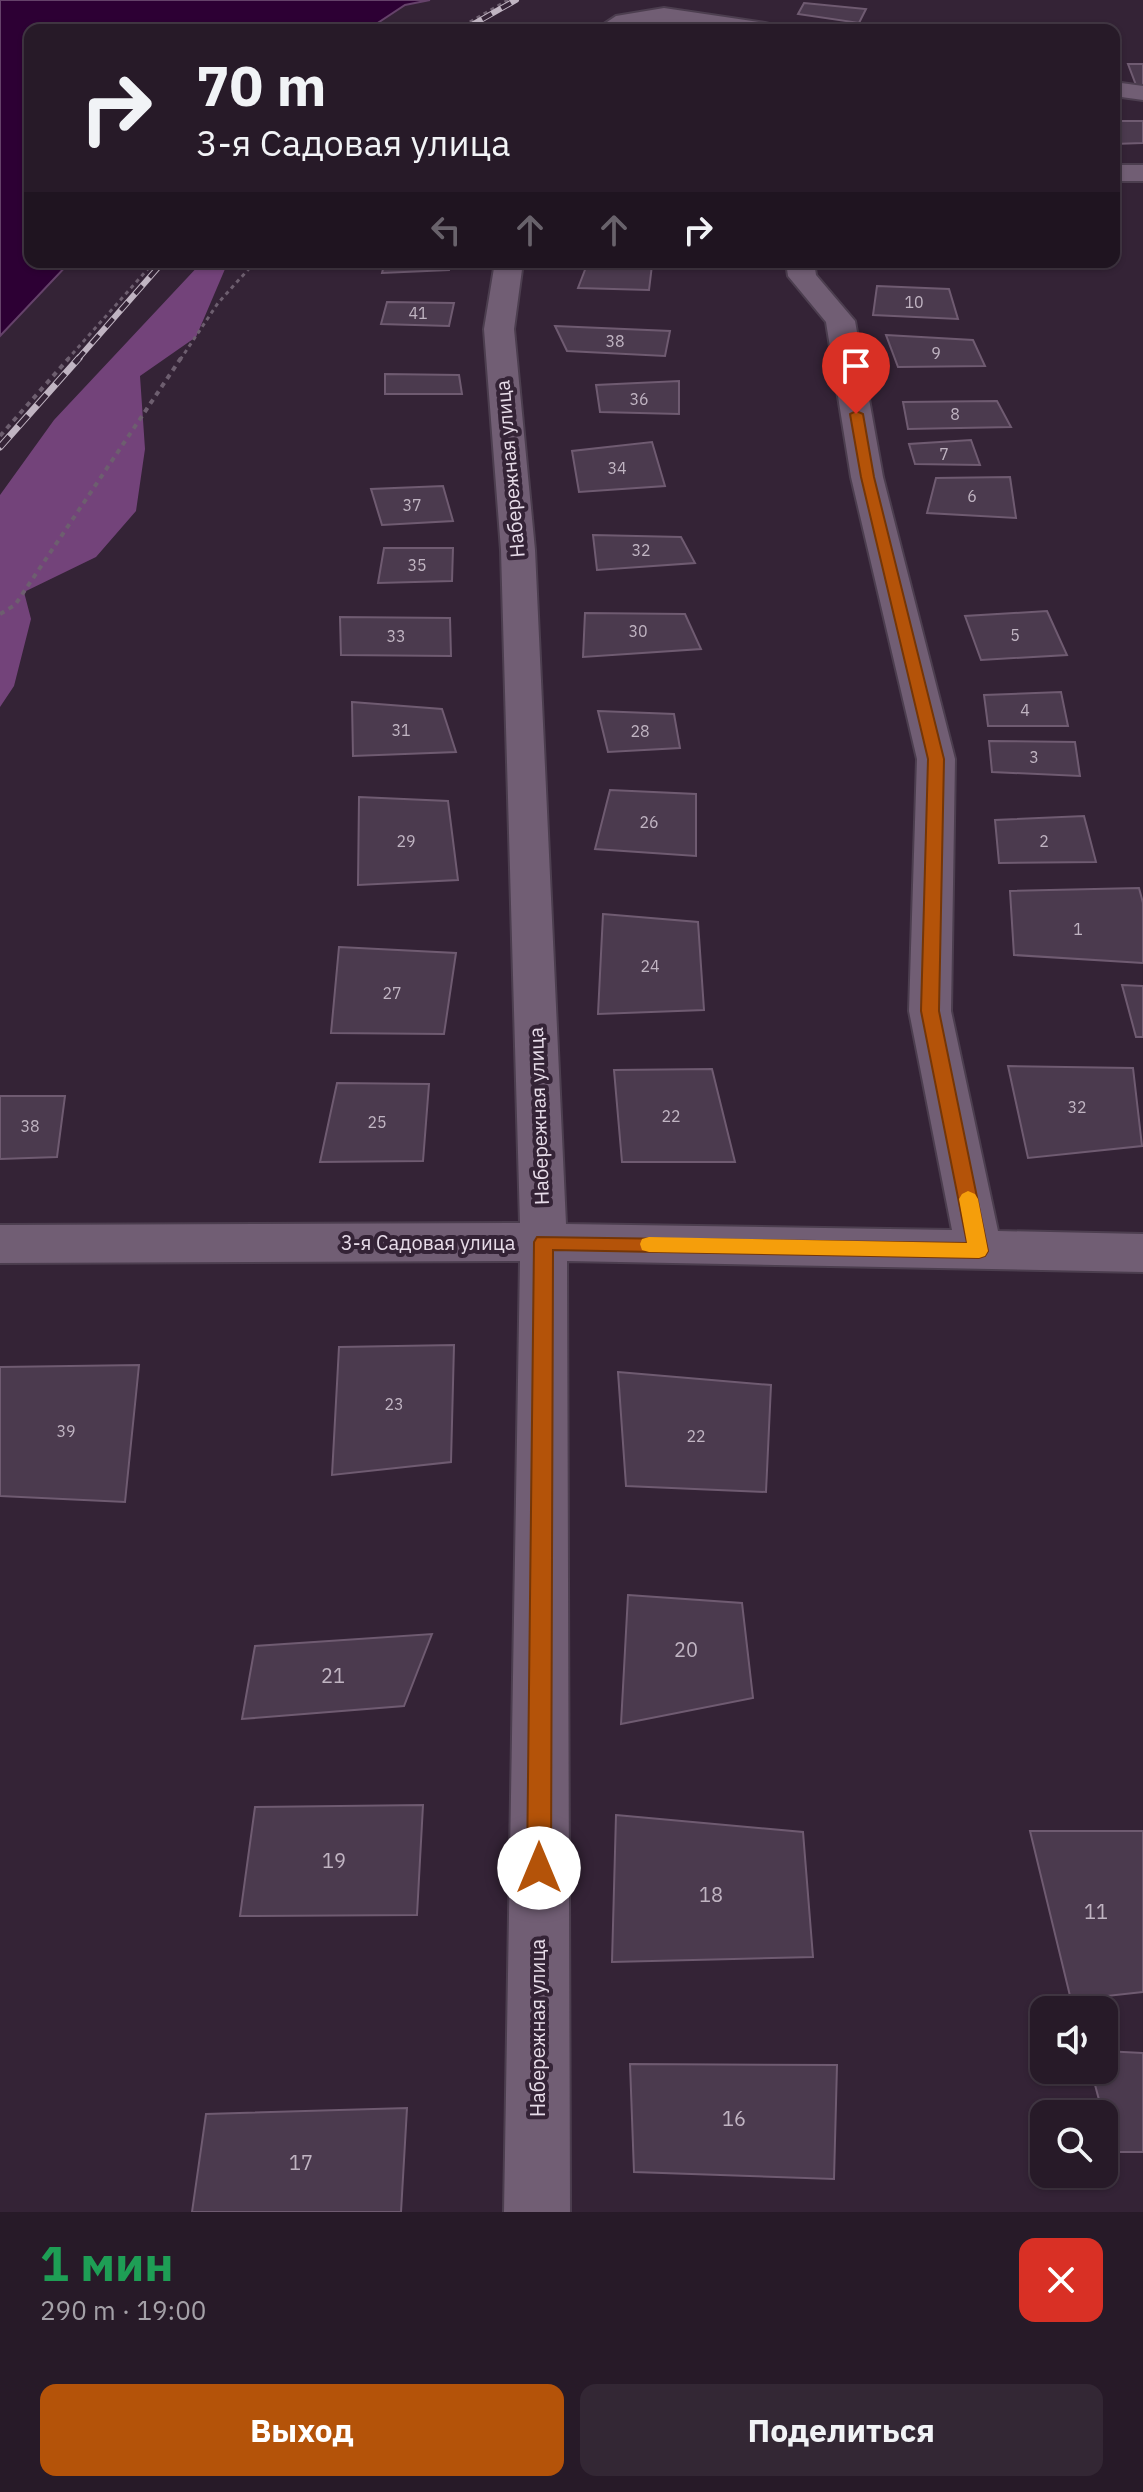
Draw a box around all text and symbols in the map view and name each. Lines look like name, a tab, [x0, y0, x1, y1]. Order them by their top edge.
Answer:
text: 70 m	[196, 49, 326, 121]
icon: right	[64, 56, 168, 160]
text: 3-я Садовая улица	[196, 119, 510, 166]
icon: left	[424, 208, 468, 252]
icon: ahead	[508, 208, 552, 252]
icon: ahead	[592, 208, 636, 252]
icon: right	[676, 208, 720, 252]
house number: 10	[904, 292, 924, 312]
house number: 41	[408, 303, 428, 323]
house number: 38	[605, 331, 625, 351]
pin	[822, 332, 890, 414]
house number: 9	[931, 343, 941, 363]
icon: arrive	[834, 344, 878, 388]
street label: Набережная улица	[488, 379, 531, 559]
house number: 36	[629, 389, 649, 409]
house number: 8	[950, 404, 960, 424]
house number: 7	[939, 444, 949, 464]
house number: 34	[607, 458, 627, 478]
house number: 6	[967, 486, 977, 506]
house number: 37	[402, 495, 422, 515]
house number: 32	[631, 540, 651, 560]
house number: 35	[407, 555, 427, 575]
house number: 30	[628, 621, 648, 641]
house number: 5	[1010, 625, 1020, 645]
house number: 33	[386, 626, 406, 646]
house number: 4	[1020, 700, 1030, 720]
house number: 31	[391, 720, 411, 740]
house number: 28	[630, 721, 650, 741]
house number: 3	[1029, 747, 1039, 767]
house number: 26	[639, 812, 659, 832]
house number: 29	[396, 831, 416, 851]
house number: 2	[1039, 831, 1049, 851]
house number: 1	[1073, 919, 1083, 939]
house number: 24	[640, 956, 660, 976]
house number: 27	[382, 983, 402, 1003]
street label: Набережная улица	[522, 1026, 555, 1205]
house number: 32	[1067, 1097, 1087, 1117]
house number: 22	[661, 1106, 681, 1126]
house number: 25	[367, 1112, 387, 1132]
house number: 38	[20, 1116, 40, 1136]
street label: 3-я Садовая улица	[341, 1229, 516, 1256]
house number: 23	[384, 1394, 404, 1414]
house number: 39	[56, 1421, 76, 1441]
house number: 22	[686, 1426, 706, 1446]
house number: 20	[674, 1636, 698, 1663]
house number: 21	[321, 1662, 345, 1689]
position arrow	[497, 1826, 581, 1910]
house number: 19	[322, 1847, 346, 1874]
house number: 18	[699, 1881, 723, 1908]
house number: 11	[1084, 1898, 1108, 1925]
street label: Набережная улица	[524, 1939, 551, 2117]
map controls	[1030, 1996, 1118, 2188]
button: sound	[1030, 1996, 1118, 2084]
button: search	[1030, 2100, 1118, 2188]
house number: 16	[722, 2105, 746, 2132]
house number: 17	[289, 2149, 313, 2176]
text: 1 мин	[40, 2232, 174, 2294]
button: close	[1019, 2238, 1103, 2322]
text: 290 m · 19:00	[40, 2293, 206, 2327]
button: Выход	[40, 2384, 564, 2476]
button: Поделиться	[580, 2384, 1103, 2476]

